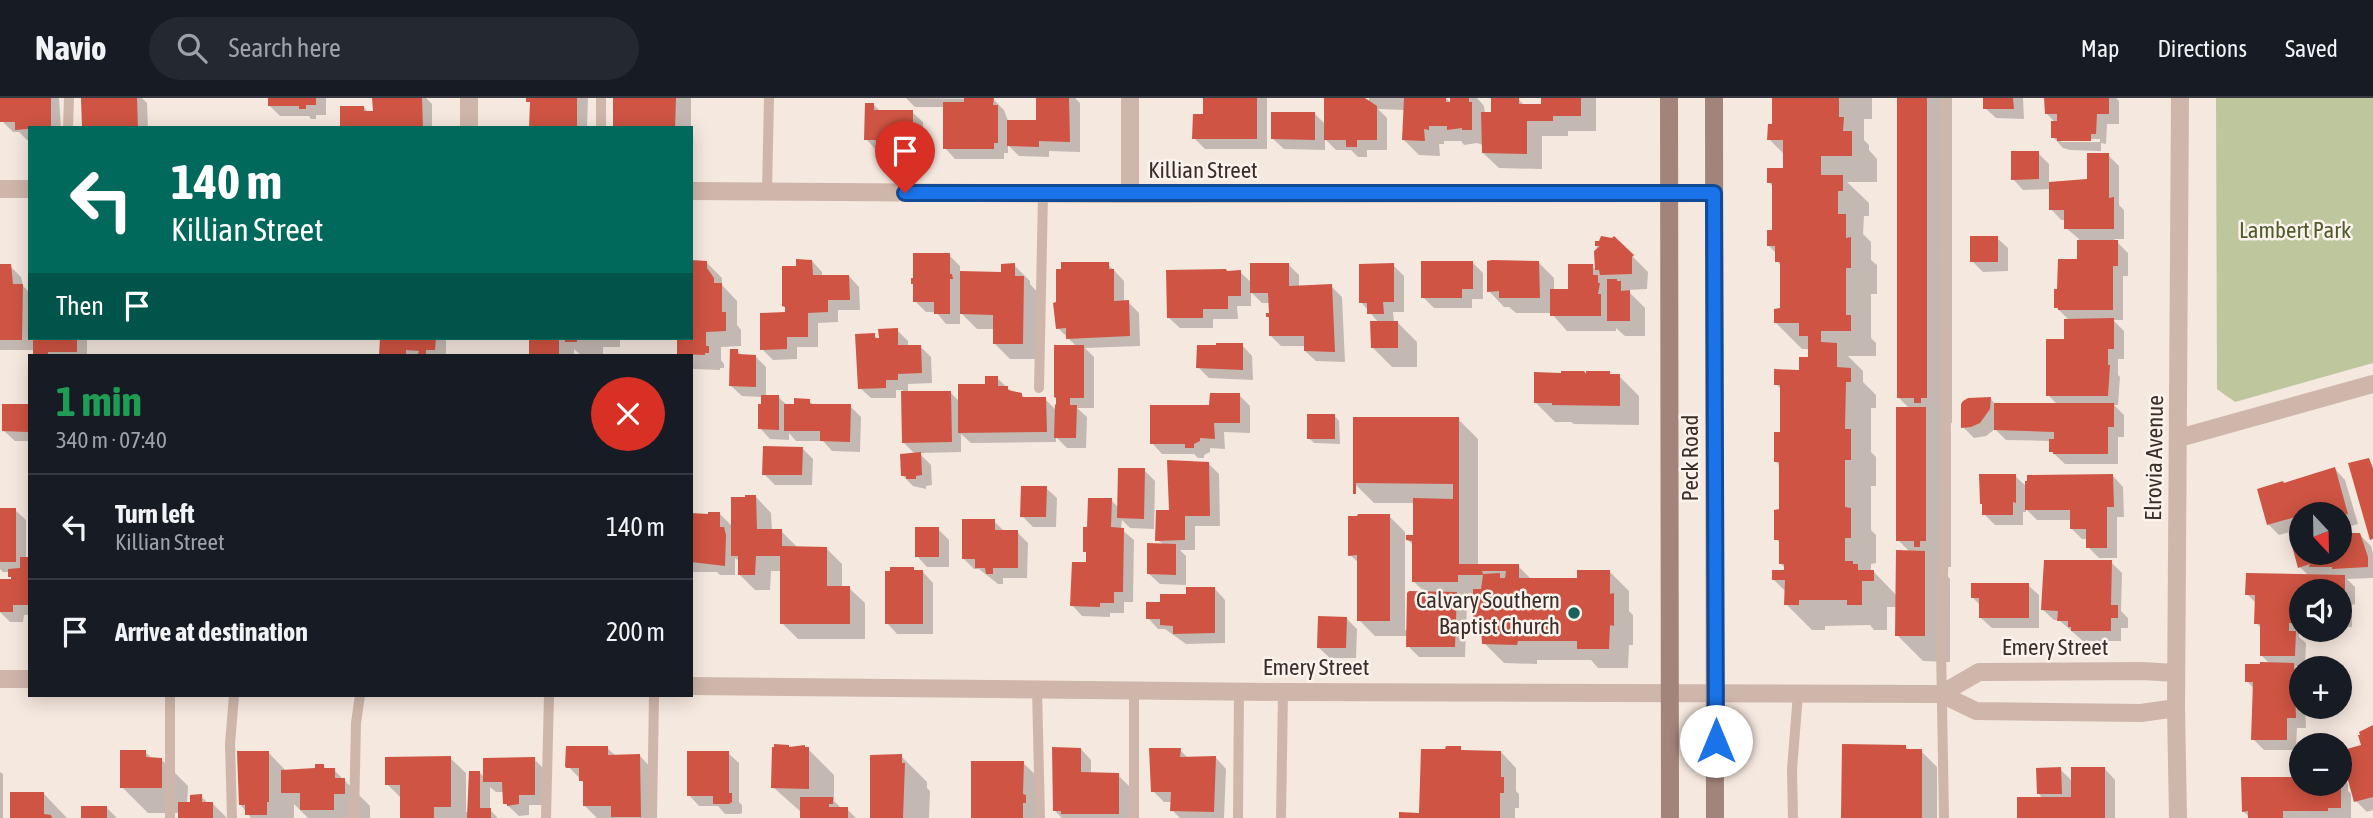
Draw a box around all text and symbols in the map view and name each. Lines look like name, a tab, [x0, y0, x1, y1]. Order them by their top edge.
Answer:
search box	[149, 17, 639, 80]
text: Navio	[35, 29, 107, 67]
icon: search	[173, 29, 211, 67]
text: Search here	[229, 33, 341, 63]
text: Map	[2081, 35, 2119, 62]
text: Directions	[2157, 35, 2247, 62]
text: Saved	[2285, 35, 2338, 62]
pin	[875, 121, 935, 193]
icon: arrive	[886, 132, 924, 170]
text: 140 m	[171, 153, 282, 209]
icon: left	[56, 154, 147, 245]
street label: Killian Street	[1148, 157, 1258, 183]
text: Killian Street	[171, 211, 323, 248]
park label: Lambert Park	[2239, 217, 2351, 243]
icon: arrive	[118, 287, 156, 325]
text: Then	[56, 291, 104, 321]
text: 1 min	[56, 377, 142, 425]
button: close	[591, 377, 665, 451]
street label: Elrovia Avenue	[2140, 395, 2168, 521]
street label: Peck Road	[1677, 414, 1703, 502]
text: 340 m · 07:40	[56, 427, 167, 453]
text: Turn left	[115, 499, 195, 529]
north arrow	[2289, 502, 2352, 565]
map controls	[2289, 502, 2352, 796]
icon: left	[56, 508, 94, 546]
text: 140 m	[606, 512, 665, 542]
text: Killian Street	[115, 529, 225, 555]
button: sound	[2289, 579, 2352, 642]
place label: Calvary Southern Baptist Church	[1416, 587, 1560, 639]
marker: Calvary Southern Baptist Church	[1566, 605, 1582, 621]
icon: arrive	[56, 613, 94, 651]
text: Arrive at destination	[115, 617, 308, 647]
text: 200 m	[606, 617, 665, 647]
street label: Emery Street	[2002, 634, 2108, 660]
street label: Emery Street	[1263, 654, 1369, 680]
button: +	[2289, 656, 2352, 719]
position arrow	[1679, 704, 1753, 778]
button: −	[2289, 733, 2352, 796]

